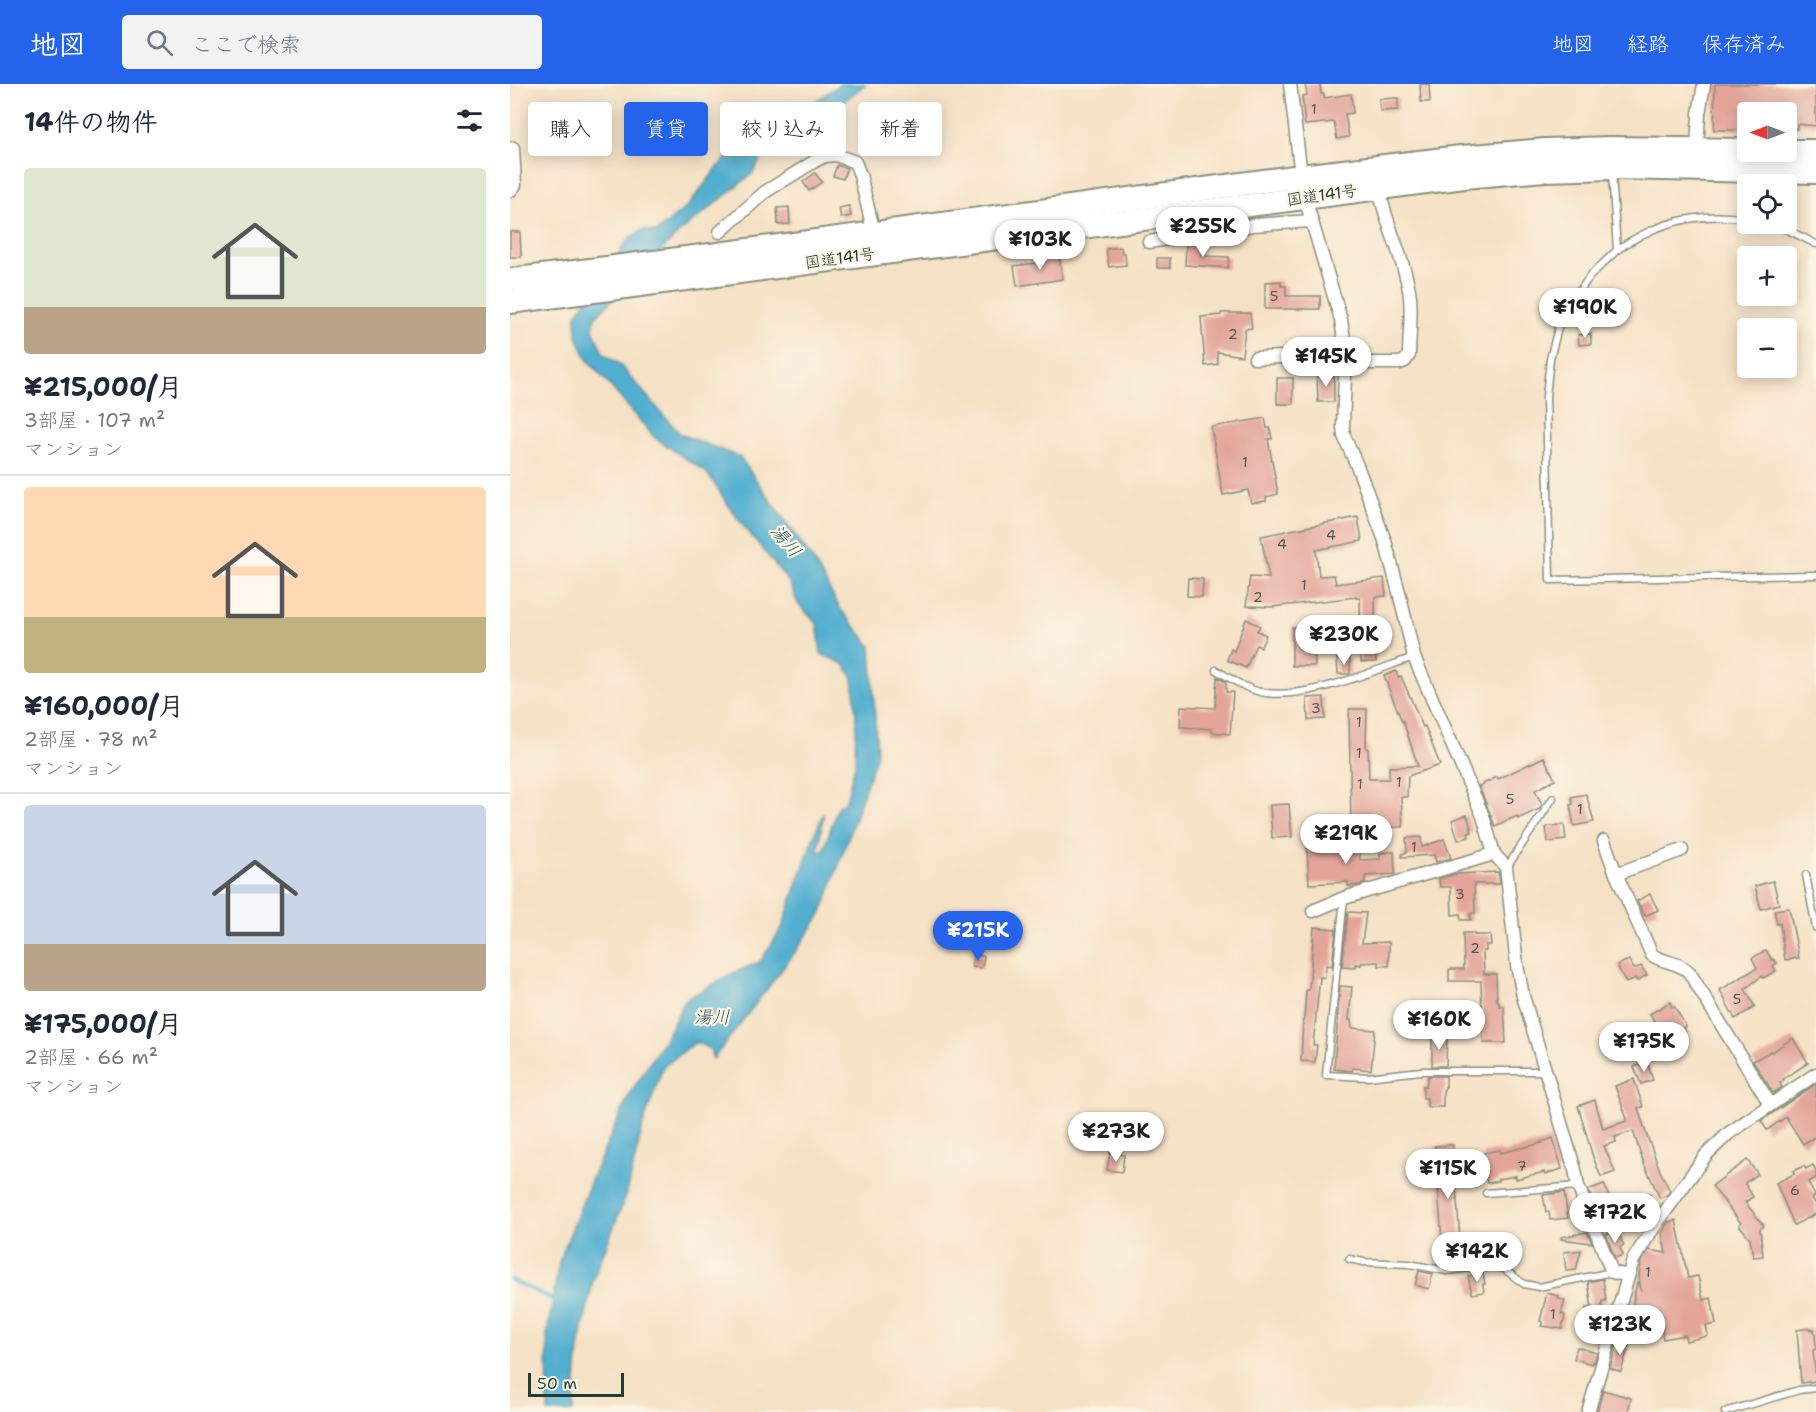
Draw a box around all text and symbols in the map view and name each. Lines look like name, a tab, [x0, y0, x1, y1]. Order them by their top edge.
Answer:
search box	[122, 15, 542, 69]
text: 地図	[30, 25, 86, 63]
icon: search	[143, 26, 176, 59]
text: ここで検索	[191, 30, 301, 59]
text: 地図	[1552, 30, 1594, 58]
text: 経路	[1627, 30, 1669, 58]
text: 保存済み	[1702, 30, 1786, 58]
house number: 1	[1311, 100, 1317, 118]
chip: 購入	[528, 102, 612, 156]
chip: 賃貸	[624, 102, 708, 156]
chip: 絞り込み	[720, 102, 846, 156]
chip: 新着	[858, 102, 942, 156]
north arrow	[1737, 102, 1797, 162]
map controls	[1737, 102, 1797, 378]
text: 14件の物件	[24, 104, 158, 139]
icon: filters	[453, 104, 486, 137]
button: locate	[1737, 174, 1797, 234]
street label: 国道141号	[1285, 180, 1359, 210]
icon: home	[201, 207, 309, 315]
pin: ¥255K	[1161, 207, 1245, 258]
text: ¥255K	[1170, 213, 1236, 239]
pin: ¥103K	[998, 220, 1082, 271]
text: ¥103K	[1008, 226, 1072, 252]
street label: 国道141号	[803, 243, 877, 273]
button: +	[1737, 246, 1797, 306]
house number: 5	[1270, 287, 1278, 305]
pin: ¥190K	[1543, 288, 1627, 339]
text: ¥190K	[1553, 294, 1617, 320]
button: −	[1737, 318, 1797, 378]
house number: 2	[1228, 325, 1238, 343]
pin: ¥145K	[1284, 337, 1368, 388]
text: ¥145K	[1295, 343, 1357, 369]
text: ¥215,000/月	[24, 369, 183, 404]
text: 3部屋 · 107 m²	[24, 407, 165, 433]
text: マンション	[24, 436, 123, 462]
house number: 1	[1242, 453, 1248, 471]
water label: 湯川	[765, 519, 807, 563]
icon: home	[201, 526, 309, 634]
house number: 4	[1326, 526, 1336, 544]
house number: 4	[1277, 535, 1287, 553]
house number: 1	[1301, 576, 1307, 594]
house number: 2	[1253, 588, 1263, 606]
pin: ¥230K	[1302, 615, 1386, 666]
text: ¥230K	[1309, 621, 1379, 647]
text: ¥160,000/月	[24, 688, 184, 723]
house number: 3	[1311, 699, 1321, 717]
house number: 1	[1356, 713, 1362, 731]
text: 2部屋 · 78 m²	[24, 726, 158, 752]
house number: 1	[1356, 744, 1362, 762]
text: マンション	[24, 755, 123, 781]
house number: 1	[1396, 773, 1402, 791]
house number: 1	[1357, 775, 1363, 793]
house number: 5	[1506, 790, 1514, 808]
house number: 1	[1577, 800, 1583, 818]
pin: ¥219K	[1304, 814, 1388, 865]
text: ¥219K	[1314, 820, 1378, 846]
house number: 1	[1411, 838, 1417, 856]
icon: home	[201, 844, 309, 952]
house number: 3	[1455, 885, 1465, 903]
pin: ¥215K	[936, 911, 1020, 962]
text: ¥215K	[947, 917, 1009, 943]
house number: 2	[1470, 939, 1480, 957]
house number: 5	[1733, 990, 1741, 1008]
pin: ¥160K	[1397, 1000, 1481, 1051]
water label: 湯川	[694, 1005, 730, 1029]
text: ¥175,000/月	[24, 1006, 183, 1041]
text: ¥160K	[1407, 1006, 1471, 1032]
pin: ¥175K	[1602, 1022, 1686, 1073]
text: ¥175K	[1613, 1028, 1675, 1054]
text: 2部屋 · 66 m²	[24, 1044, 158, 1070]
text: マンション	[24, 1073, 123, 1099]
pin: ¥273K	[1074, 1112, 1158, 1163]
text: ¥273K	[1082, 1118, 1150, 1144]
pin: ¥115K	[1406, 1149, 1490, 1200]
text: ¥115K	[1419, 1155, 1477, 1181]
house number: 7	[1517, 1157, 1527, 1175]
house number: 6	[1790, 1181, 1800, 1199]
pin: ¥172K	[1573, 1193, 1657, 1244]
text: ¥172K	[1583, 1199, 1647, 1225]
pin: ¥142K	[1435, 1232, 1519, 1283]
text: ¥142K	[1446, 1238, 1508, 1264]
house number: 1	[1645, 1263, 1651, 1281]
house number: 1	[1550, 1305, 1556, 1323]
pin: ¥123K	[1578, 1305, 1662, 1356]
text: ¥123K	[1588, 1311, 1652, 1337]
scale bar	[528, 1370, 624, 1398]
text: 50 m	[537, 1373, 577, 1394]

